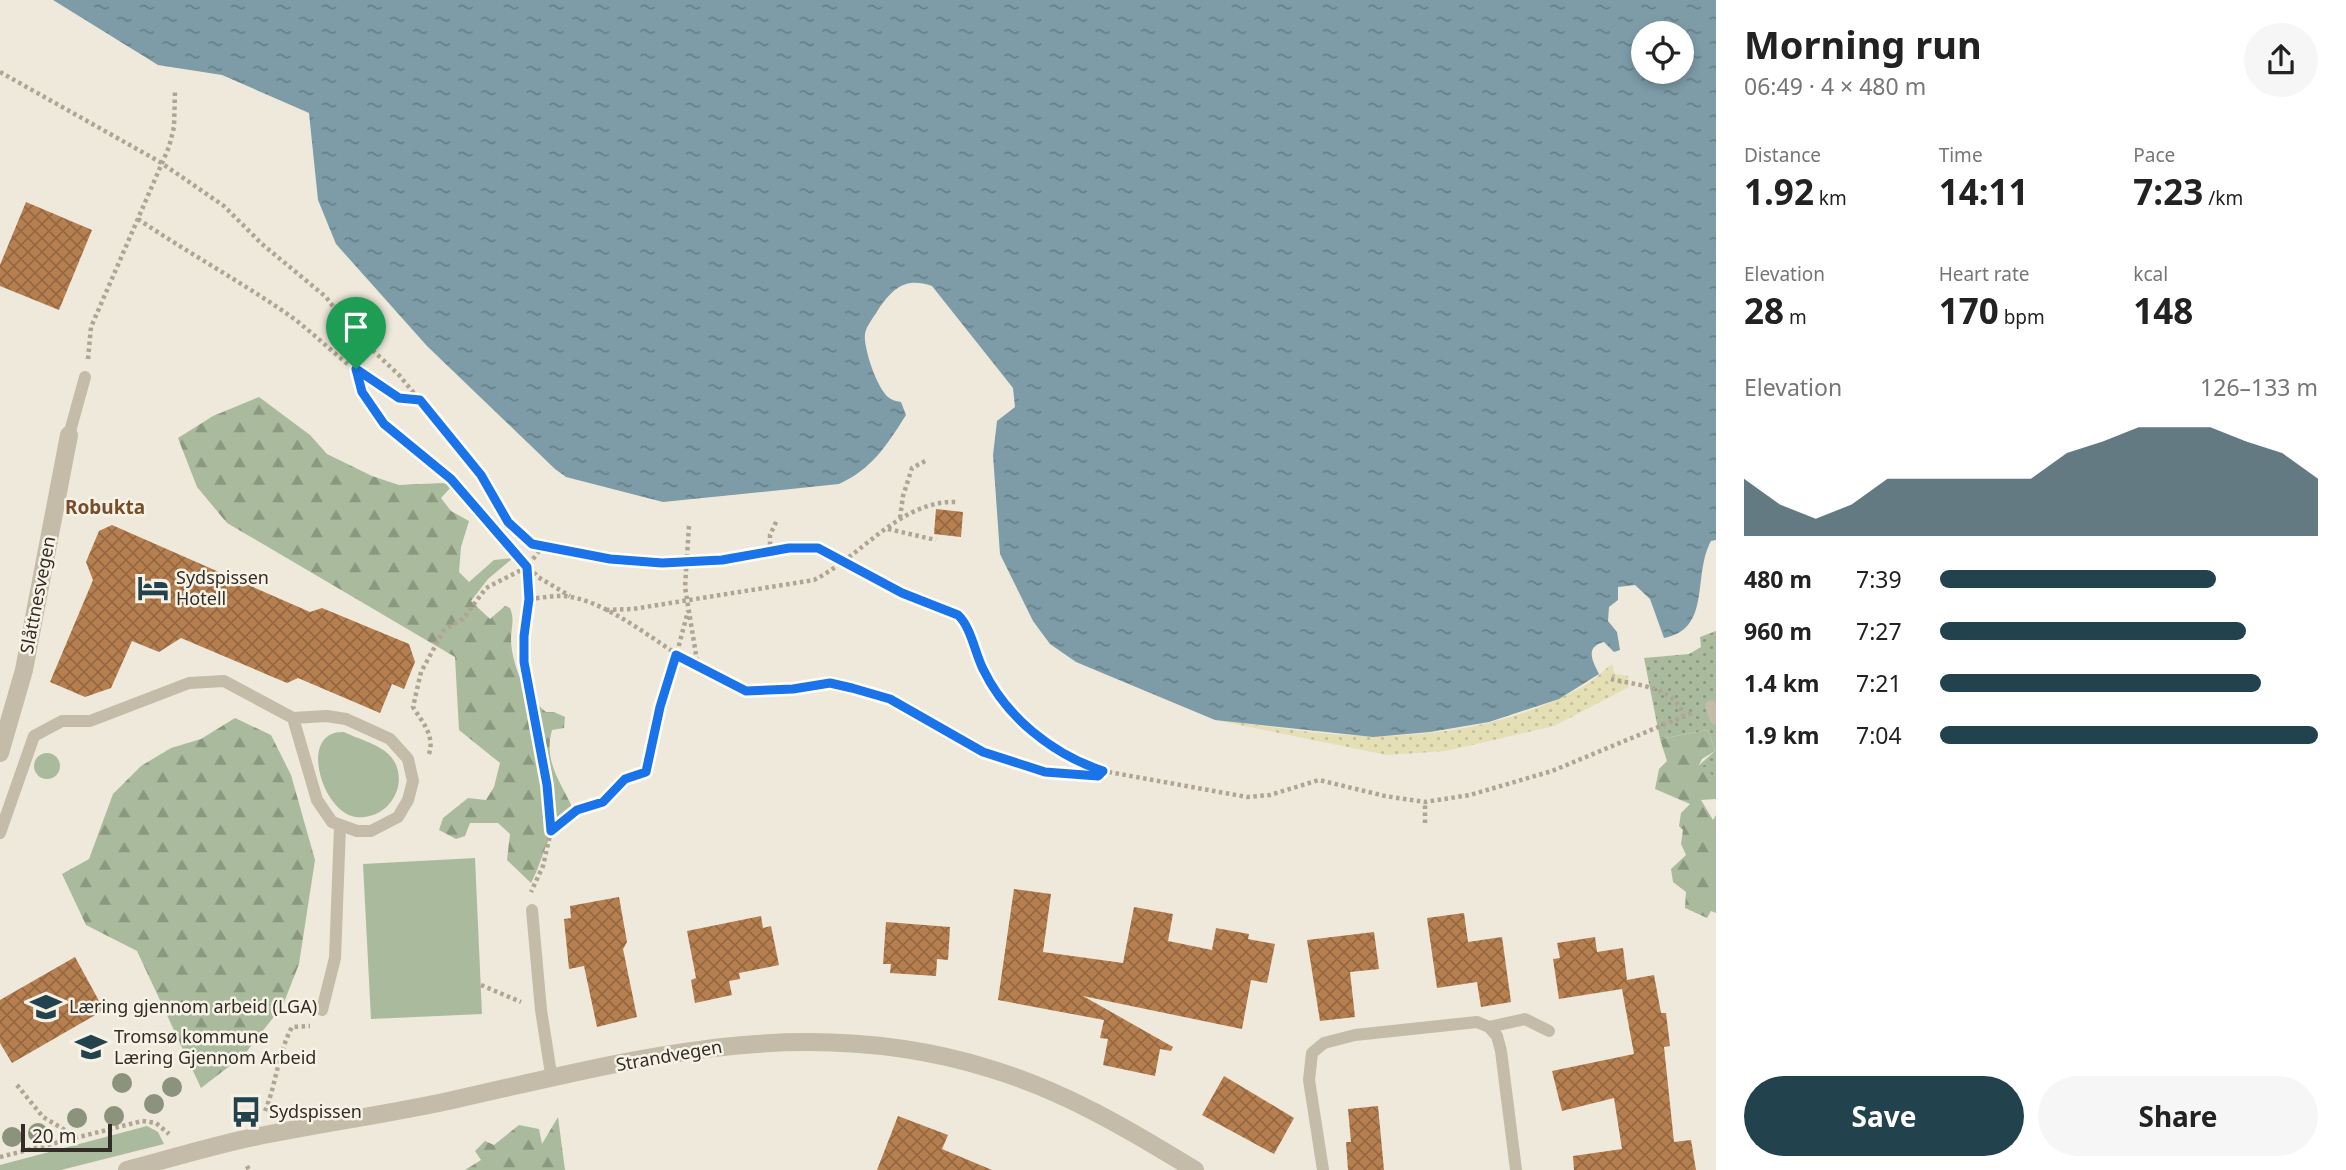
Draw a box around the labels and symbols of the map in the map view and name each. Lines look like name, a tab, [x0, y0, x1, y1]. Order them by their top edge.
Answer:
pin	[326, 297, 386, 369]
district label: Robukta	[65, 494, 145, 520]
street label: Slåttnesvegen	[14, 534, 60, 656]
place label: Sydspissen Hotell	[176, 565, 269, 610]
hotel icon: Sydspissen Hotell	[136, 571, 170, 605]
school or university icon: Læring gjennom arbeid (LGA)	[29, 990, 63, 1024]
place label: Læring gjennom arbeid (LGA)	[69, 994, 317, 1018]
place label: Tromsø kommune Læring Gjennom Arbeid	[114, 1024, 316, 1069]
school or university icon: Tromsø kommune Læring Gjennom Arbeid	[74, 1030, 108, 1064]
street label: Strandvegen	[614, 1034, 724, 1076]
bus stop icon: Sydspissen	[229, 1095, 263, 1129]
place label: Sydspissen	[269, 1099, 362, 1123]
scale bar	[21, 1121, 112, 1153]

